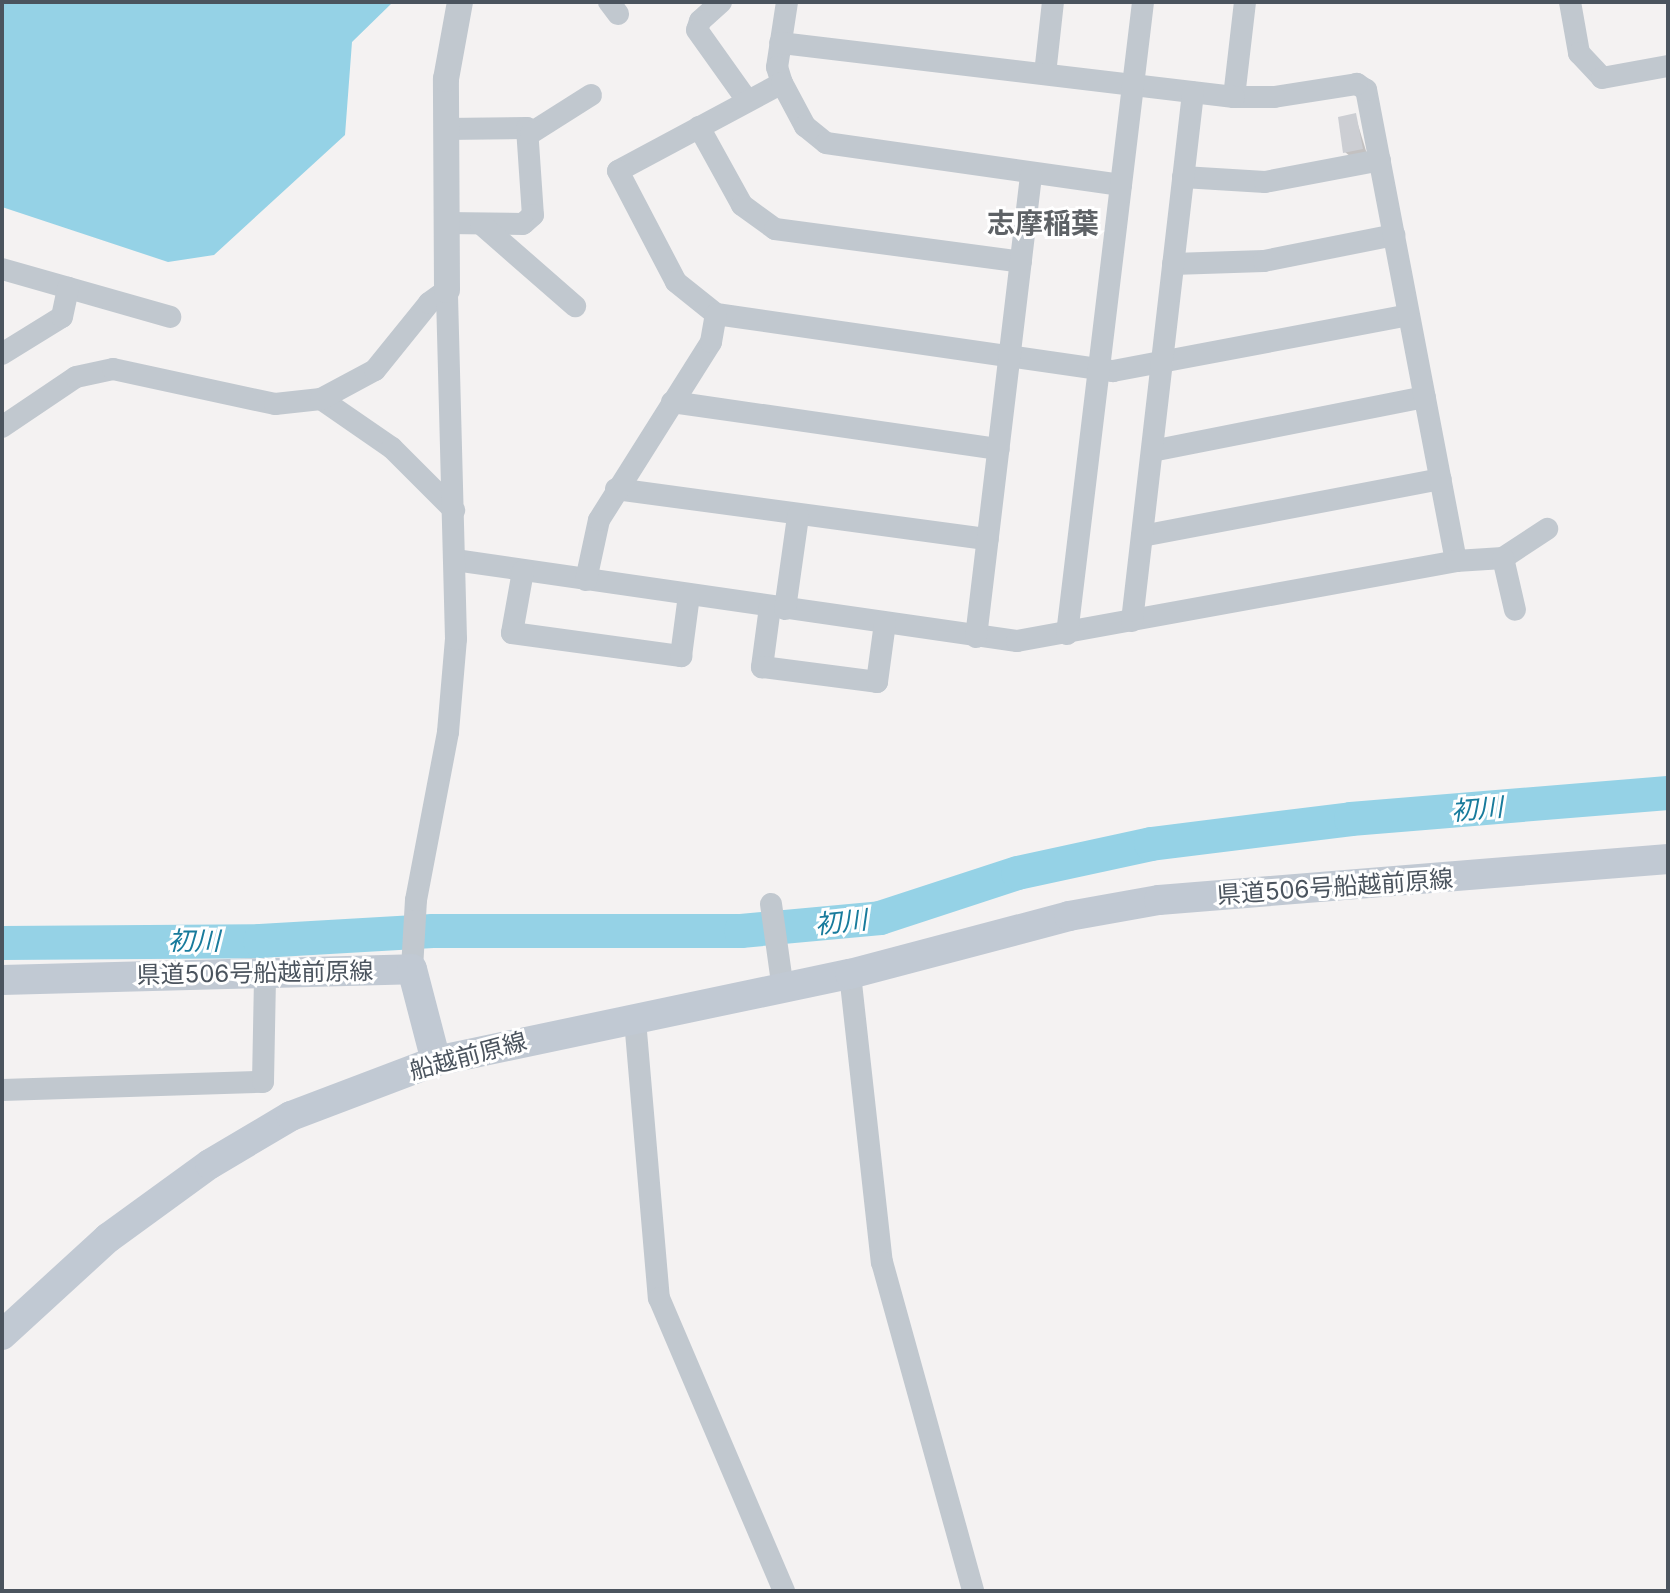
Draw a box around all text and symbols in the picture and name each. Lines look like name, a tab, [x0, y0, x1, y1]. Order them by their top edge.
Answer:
district label: 志摩稲葉	[987, 206, 1099, 240]
water label: 初川	[1450, 791, 1504, 827]
street label: 県道506号船越前原線	[1216, 864, 1454, 910]
water label: 初川	[814, 904, 868, 940]
water label: 初川	[168, 925, 220, 957]
street label: 県道506号船越前原線	[136, 957, 374, 989]
street label: 船越前原線	[406, 1027, 530, 1085]

